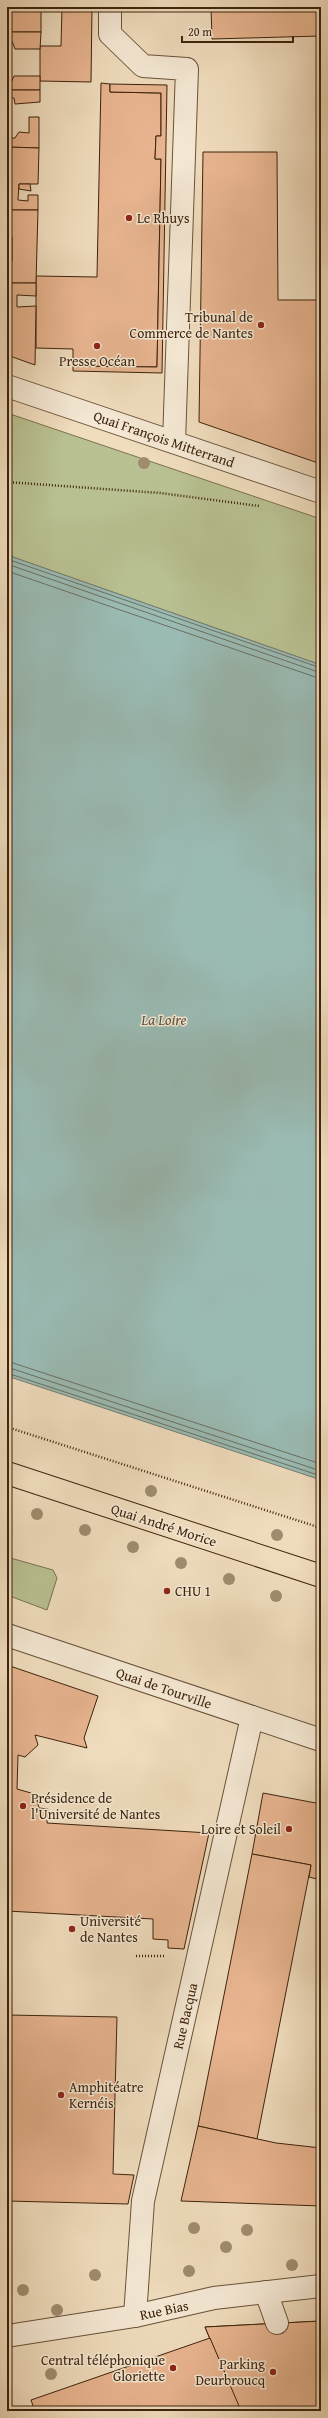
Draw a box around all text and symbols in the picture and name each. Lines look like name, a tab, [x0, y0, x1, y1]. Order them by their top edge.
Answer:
scale bar	[182, 18, 293, 44]
text: 20 m	[188, 23, 212, 40]
place label: Le Rhuys	[137, 208, 190, 228]
marker: Le Rhuys	[124, 213, 134, 223]
place label: Tribunal de Commerce de Nantes	[130, 307, 253, 343]
marker: Tribunal de Commerce de Nantes	[256, 320, 266, 330]
marker: Presse Océan	[92, 341, 102, 351]
place label: Presse Océan	[59, 351, 135, 371]
street label: Quai François Mitterrand	[91, 405, 238, 473]
water label: La Loire	[140, 1009, 187, 1030]
street label: Quai André Morice	[109, 1498, 220, 1552]
place label: CHU 1	[175, 1581, 211, 1601]
marker: CHU 1	[162, 1586, 172, 1596]
street label: Quai de Tourville	[113, 1662, 215, 1714]
place label: Présidence de l'Université de Nantes	[31, 1788, 160, 1824]
marker: Présidence de l'Université de Nantes	[18, 1801, 28, 1811]
place label: Loire et Soleil	[201, 1819, 281, 1839]
marker: Loire et Soleil	[284, 1824, 294, 1834]
place label: Université de Nantes	[80, 1911, 141, 1947]
marker: Université de Nantes	[67, 1924, 77, 1934]
street label: Rue Bacqua	[168, 1980, 202, 2051]
place label: Amphitéatre Kernéis	[69, 2077, 144, 2113]
marker: Amphitéatre Kernéis	[56, 2090, 66, 2100]
street label: Rue Bias	[138, 2295, 190, 2325]
place label: Central téléphonique Gloriette	[41, 2350, 165, 2386]
place label: Parking Deurbroucq	[195, 2354, 266, 2390]
marker: Central téléphonique Gloriette	[168, 2363, 178, 2373]
marker: Parking Deurbroucq	[268, 2367, 278, 2377]

